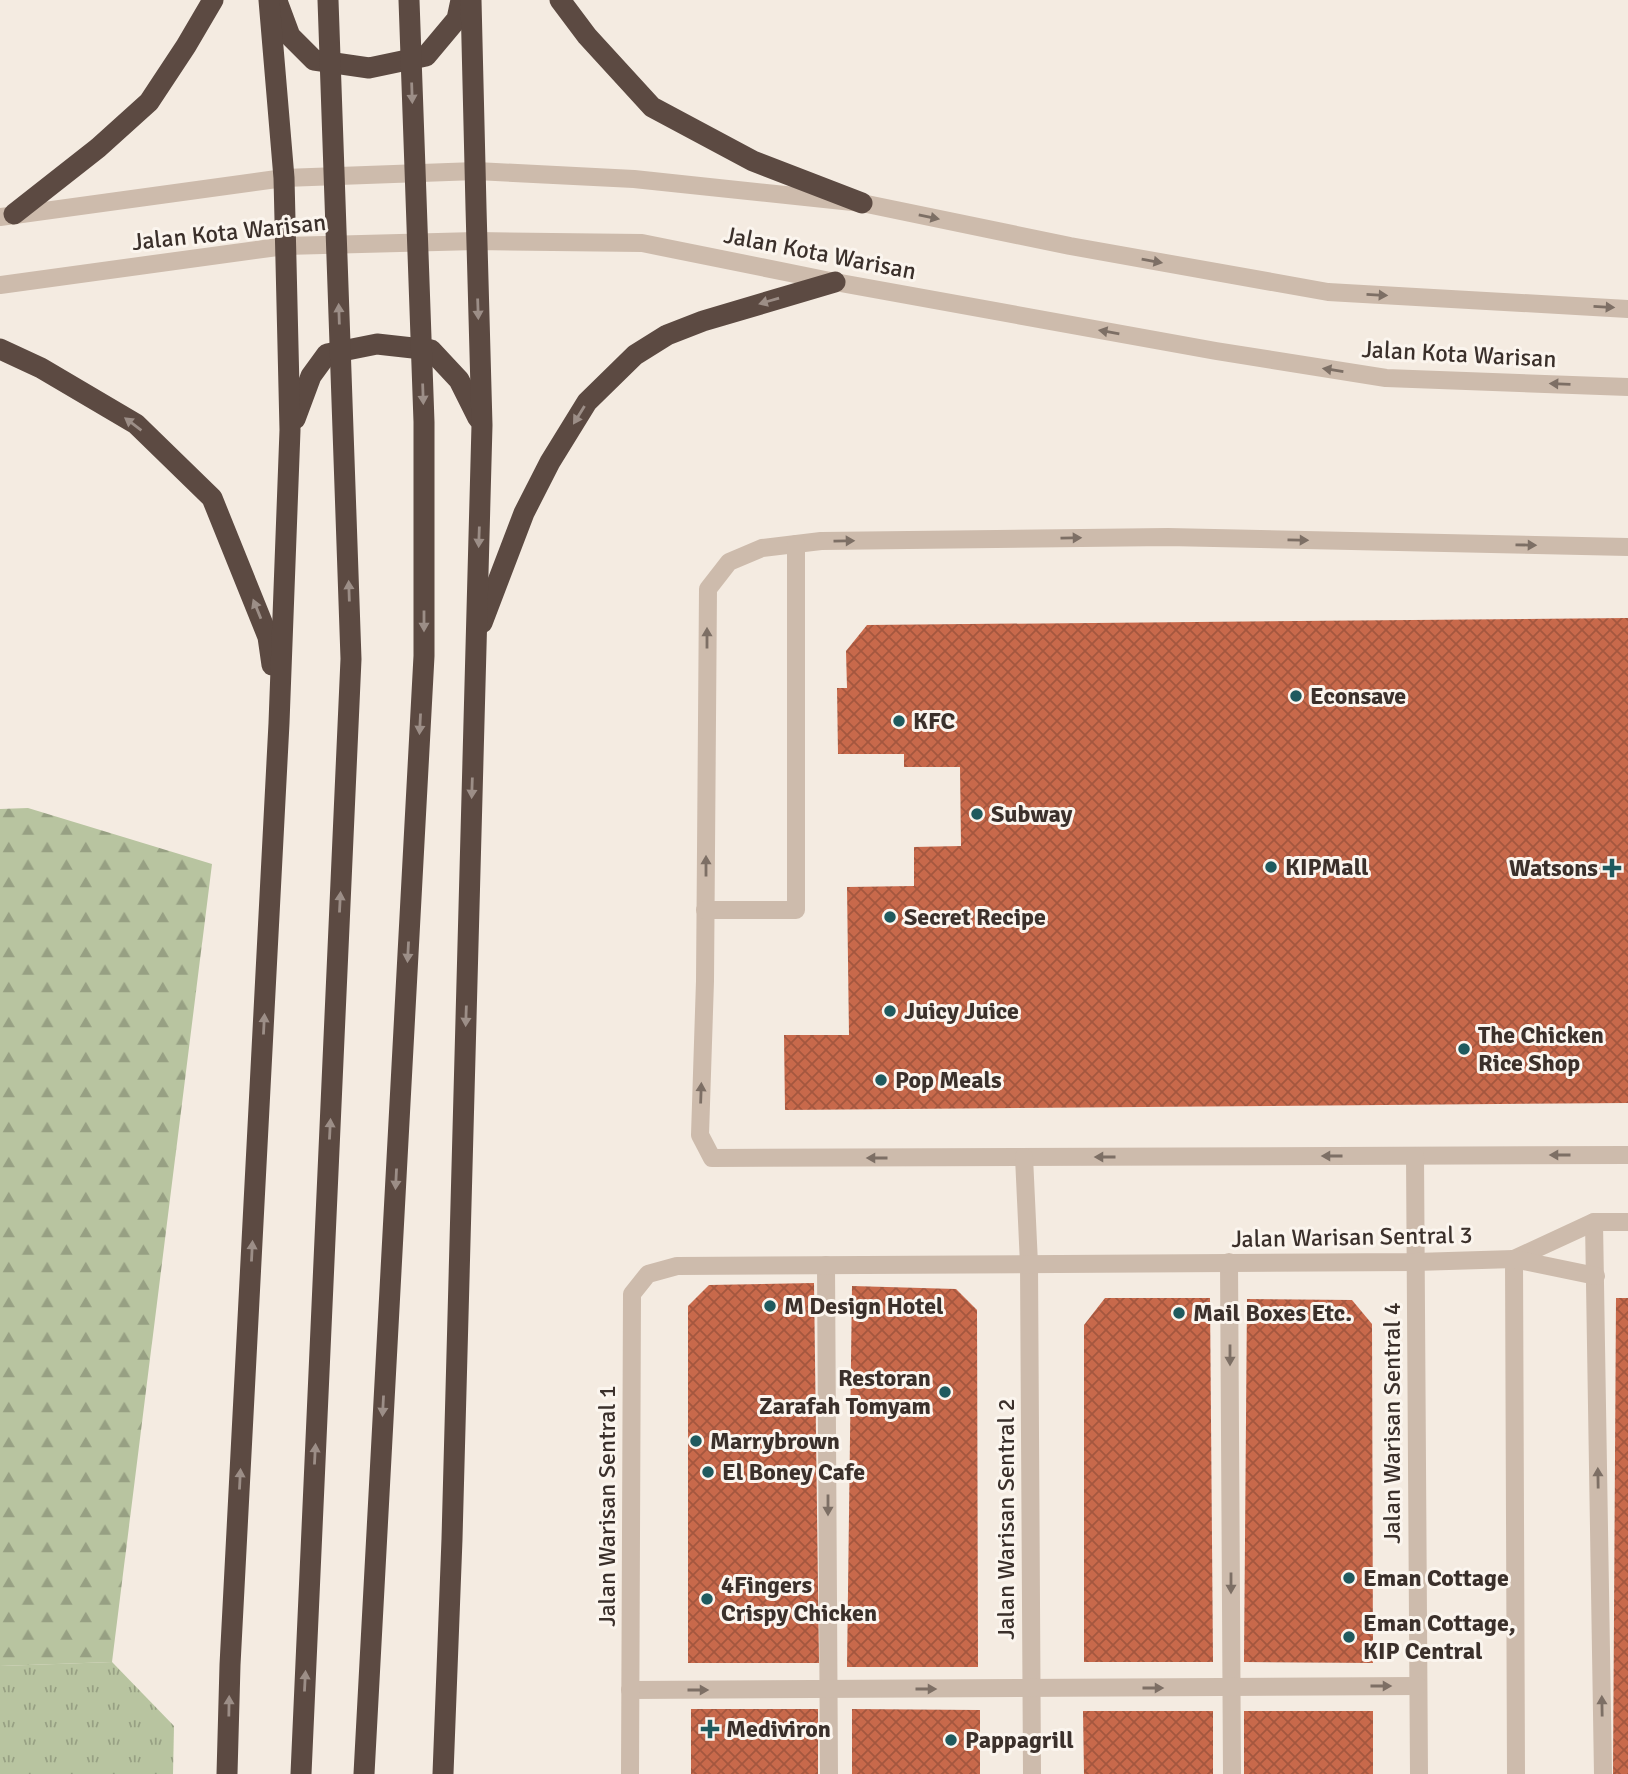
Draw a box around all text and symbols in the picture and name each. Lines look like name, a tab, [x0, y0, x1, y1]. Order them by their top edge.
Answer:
one-way arrow	[407, 82, 418, 104]
street label: Jalan Kota Warisan	[130, 207, 328, 257]
one-way arrow	[918, 212, 940, 223]
street label: Jalan Kota Warisan	[721, 220, 919, 286]
one-way arrow	[1141, 256, 1163, 267]
one-way arrow	[1366, 289, 1388, 300]
one-way arrow	[758, 297, 779, 307]
one-way arrow	[472, 298, 484, 320]
one-way arrow	[1593, 302, 1615, 313]
one-way arrow	[333, 303, 345, 325]
one-way arrow	[1098, 326, 1120, 337]
street label: Jalan Kota Warisan	[1361, 334, 1557, 374]
one-way arrow	[1322, 364, 1344, 375]
one-way arrow	[1549, 379, 1571, 390]
one-way arrow	[417, 383, 429, 405]
one-way arrow	[573, 405, 586, 425]
one-way arrow	[125, 416, 143, 431]
one-way arrow	[473, 526, 485, 548]
one-way arrow	[1060, 532, 1082, 544]
one-way arrow	[1288, 534, 1310, 546]
one-way arrow	[833, 535, 855, 547]
one-way arrow	[1515, 539, 1537, 551]
one-way arrow	[343, 579, 354, 601]
one-way arrow	[251, 598, 262, 619]
one-way arrow	[418, 610, 430, 632]
one-way arrow	[702, 627, 713, 649]
place label: Econsave	[1310, 681, 1406, 711]
marker: Econsave	[1288, 688, 1304, 704]
place label: KFC	[913, 706, 956, 736]
marker: KFC	[891, 713, 907, 729]
one-way arrow	[415, 714, 426, 736]
one-way arrow	[467, 778, 478, 800]
place label: Subway	[991, 799, 1072, 829]
marker: Subway	[969, 806, 985, 822]
place label: KIPMall	[1285, 852, 1369, 882]
place label: Watsons	[1509, 853, 1598, 883]
one-way arrow	[700, 855, 712, 877]
marker: KIPMall	[1263, 859, 1279, 875]
marker: Watsons	[1604, 860, 1620, 876]
one-way arrow	[335, 890, 346, 912]
place label: Secret Recipe	[904, 902, 1046, 932]
marker: Secret Recipe	[882, 909, 898, 925]
one-way arrow	[402, 941, 413, 963]
place label: Juicy Juice	[904, 996, 1019, 1026]
marker: Juicy Juice	[882, 1003, 898, 1019]
one-way arrow	[460, 1005, 472, 1027]
one-way arrow	[258, 1013, 269, 1035]
place label: The Chicken Rice Shop	[1478, 1020, 1604, 1078]
marker: The Chicken Rice Shop	[1456, 1041, 1472, 1057]
place label: Pop Meals	[895, 1065, 1002, 1095]
marker: Pop Meals	[873, 1072, 889, 1088]
one-way arrow	[695, 1082, 707, 1104]
one-way arrow	[325, 1118, 336, 1140]
one-way arrow	[1549, 1149, 1571, 1161]
one-way arrow	[1321, 1150, 1343, 1162]
one-way arrow	[1094, 1151, 1116, 1163]
one-way arrow	[866, 1152, 888, 1164]
one-way arrow	[390, 1168, 401, 1190]
street label: Jalan Warisan Sentral 3	[1231, 1220, 1473, 1254]
one-way arrow	[246, 1240, 257, 1262]
place label: M Design Hotel	[784, 1291, 944, 1321]
marker: M Design Hotel	[762, 1298, 778, 1314]
place label: Mail Boxes Etc.	[1193, 1298, 1352, 1328]
street label: Jalan Warisan Sentral 4	[1377, 1302, 1407, 1544]
marker: Mail Boxes Etc.	[1171, 1305, 1187, 1321]
one-way arrow	[1224, 1344, 1235, 1366]
place label: Restoran Zarafah Tomyam	[759, 1363, 931, 1421]
marker: Restoran Zarafah Tomyam	[937, 1384, 953, 1400]
street label: Jalan Warisan Sentral 1	[592, 1385, 622, 1627]
one-way arrow	[378, 1395, 389, 1417]
street label: Jalan Warisan Sentral 2	[991, 1398, 1021, 1640]
place label: Marrybrown	[710, 1426, 840, 1456]
marker: Marrybrown	[688, 1433, 704, 1449]
one-way arrow	[310, 1443, 321, 1465]
place label: El Boney Cafe	[722, 1457, 865, 1487]
marker: El Boney Cafe	[700, 1464, 716, 1480]
one-way arrow	[235, 1467, 246, 1489]
one-way arrow	[1593, 1467, 1604, 1489]
one-way arrow	[822, 1494, 834, 1516]
place label: Eman Cottage	[1363, 1563, 1509, 1593]
place label: 4Fingers Crispy Chicken	[721, 1570, 877, 1628]
marker: Eman Cottage	[1341, 1570, 1357, 1586]
one-way arrow	[1225, 1572, 1237, 1594]
marker: 4Fingers Crispy Chicken	[699, 1591, 715, 1607]
place label: Eman Cottage, KIP Central	[1363, 1608, 1516, 1666]
marker: Eman Cottage, KIP Central	[1341, 1629, 1357, 1645]
one-way arrow	[299, 1670, 310, 1692]
one-way arrow	[1370, 1680, 1392, 1692]
one-way arrow	[1143, 1682, 1165, 1694]
one-way arrow	[915, 1683, 937, 1695]
one-way arrow	[688, 1684, 710, 1696]
one-way arrow	[224, 1695, 235, 1717]
one-way arrow	[1596, 1695, 1607, 1717]
place label: Mediviron	[726, 1714, 831, 1744]
marker: Mediviron	[700, 1719, 720, 1739]
place label: Pappagrill	[965, 1725, 1074, 1755]
marker: Pappagrill	[943, 1732, 959, 1748]

